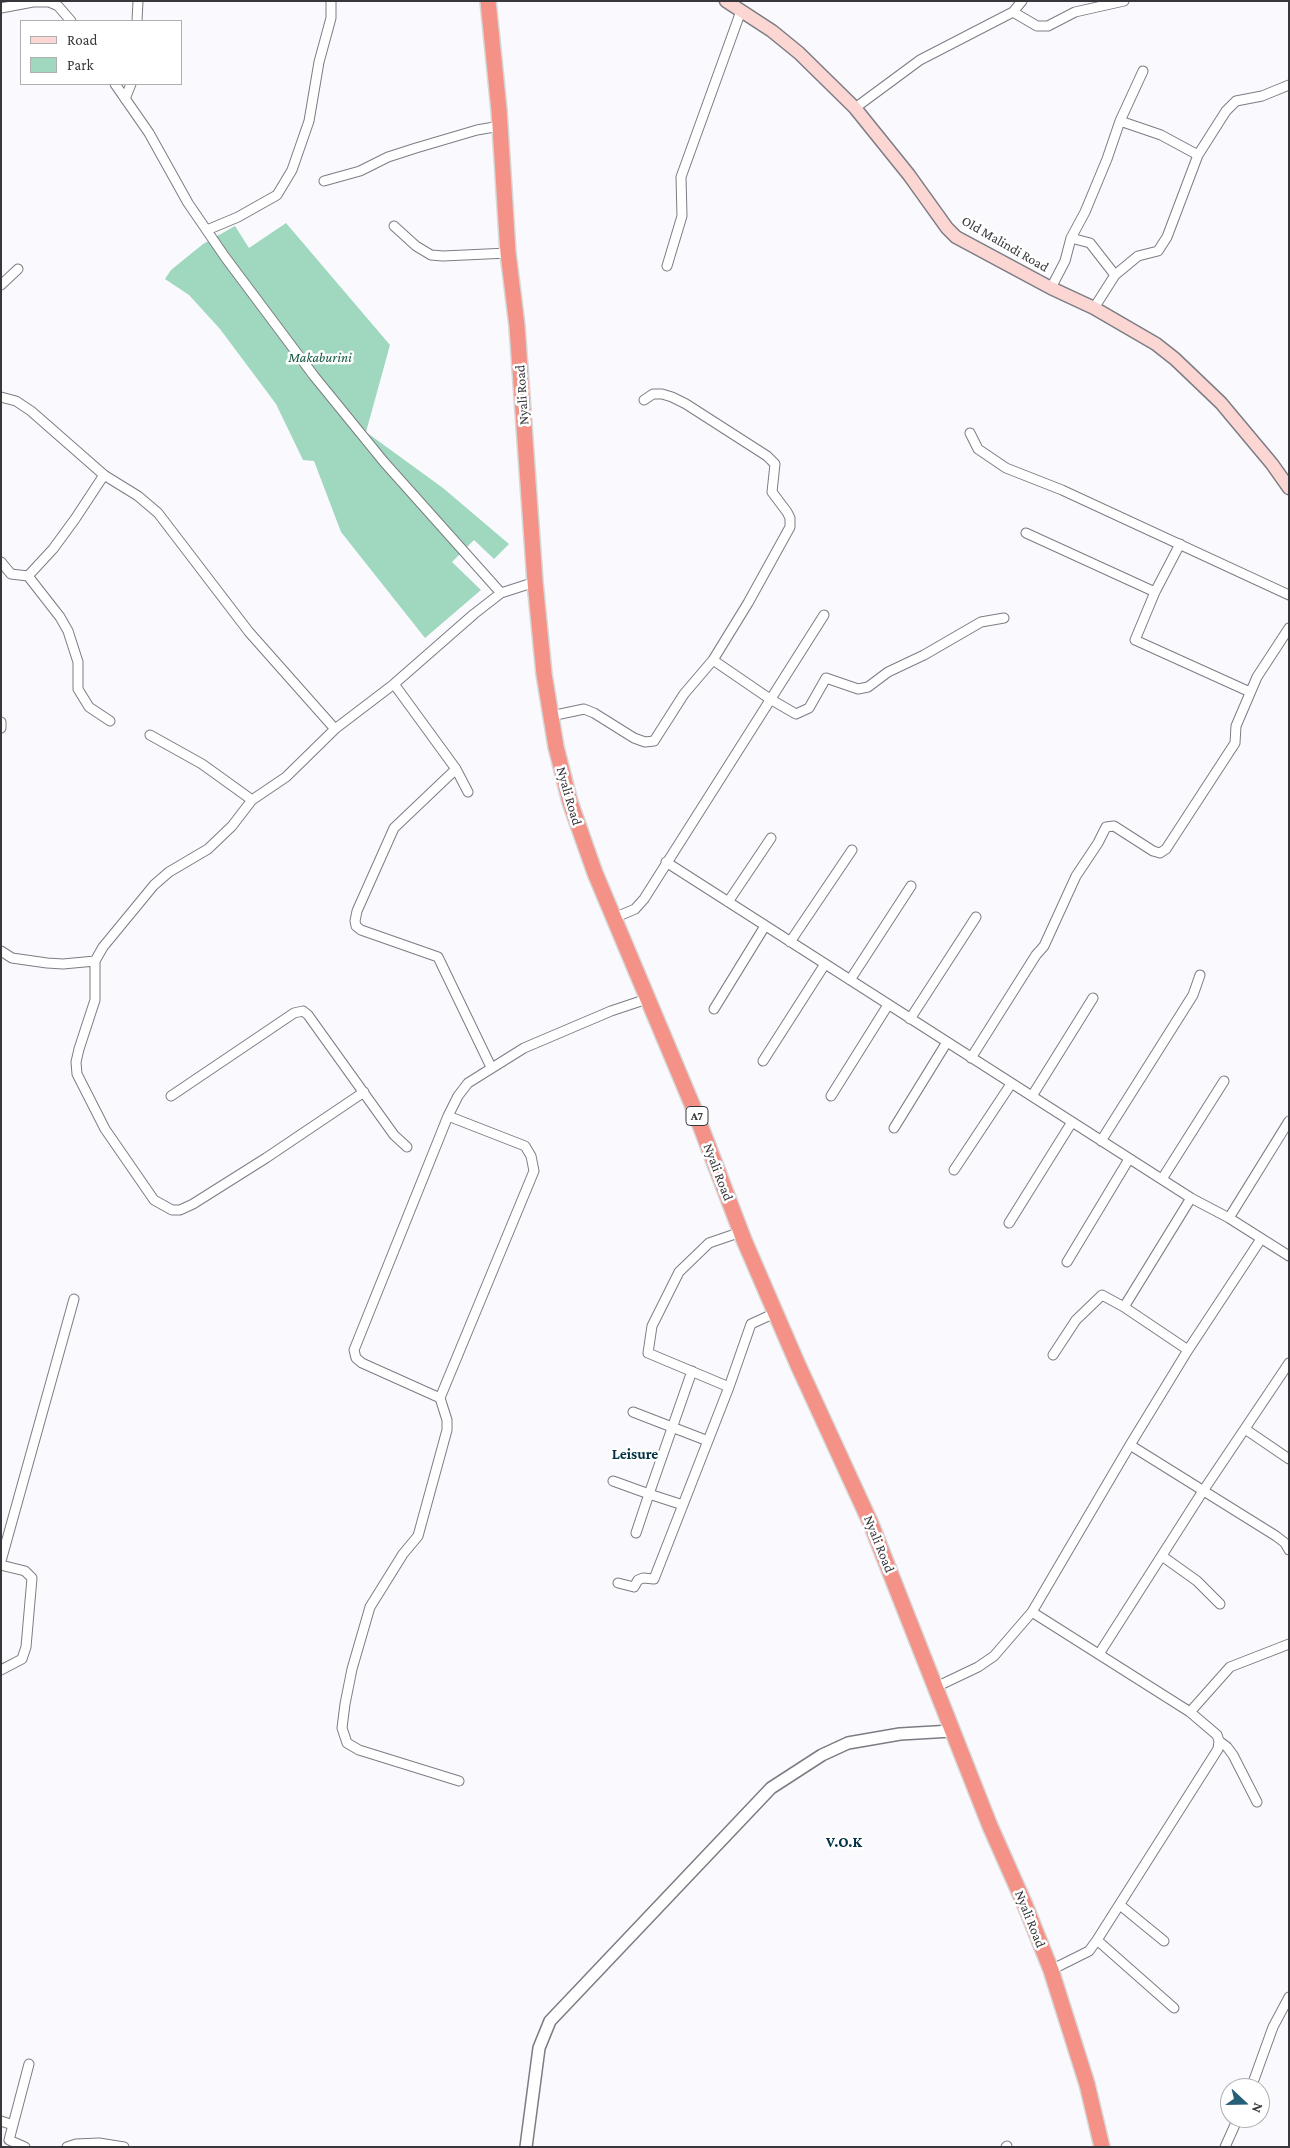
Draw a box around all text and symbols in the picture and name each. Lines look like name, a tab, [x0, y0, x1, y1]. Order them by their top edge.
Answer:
legend	[20, 20, 182, 85]
text: Road	[67, 32, 97, 48]
text: Park	[67, 57, 94, 73]
street label: Old Malindi Road	[958, 212, 1052, 276]
park label: Makaburini	[288, 350, 352, 366]
street label: Nyali Road	[512, 364, 532, 426]
street label: Nyali Road	[553, 765, 585, 827]
road number: A7	[686, 1106, 708, 1126]
street label: Nyali Road	[699, 1141, 737, 1203]
district label: Leisure	[612, 1445, 658, 1463]
street label: Nyali Road	[860, 1513, 898, 1575]
district label: V.O.K	[826, 1833, 862, 1851]
street label: Nyali Road	[1011, 1888, 1049, 1950]
north arrow	[1220, 2078, 1270, 2128]
text: N	[1249, 2101, 1267, 2115]

